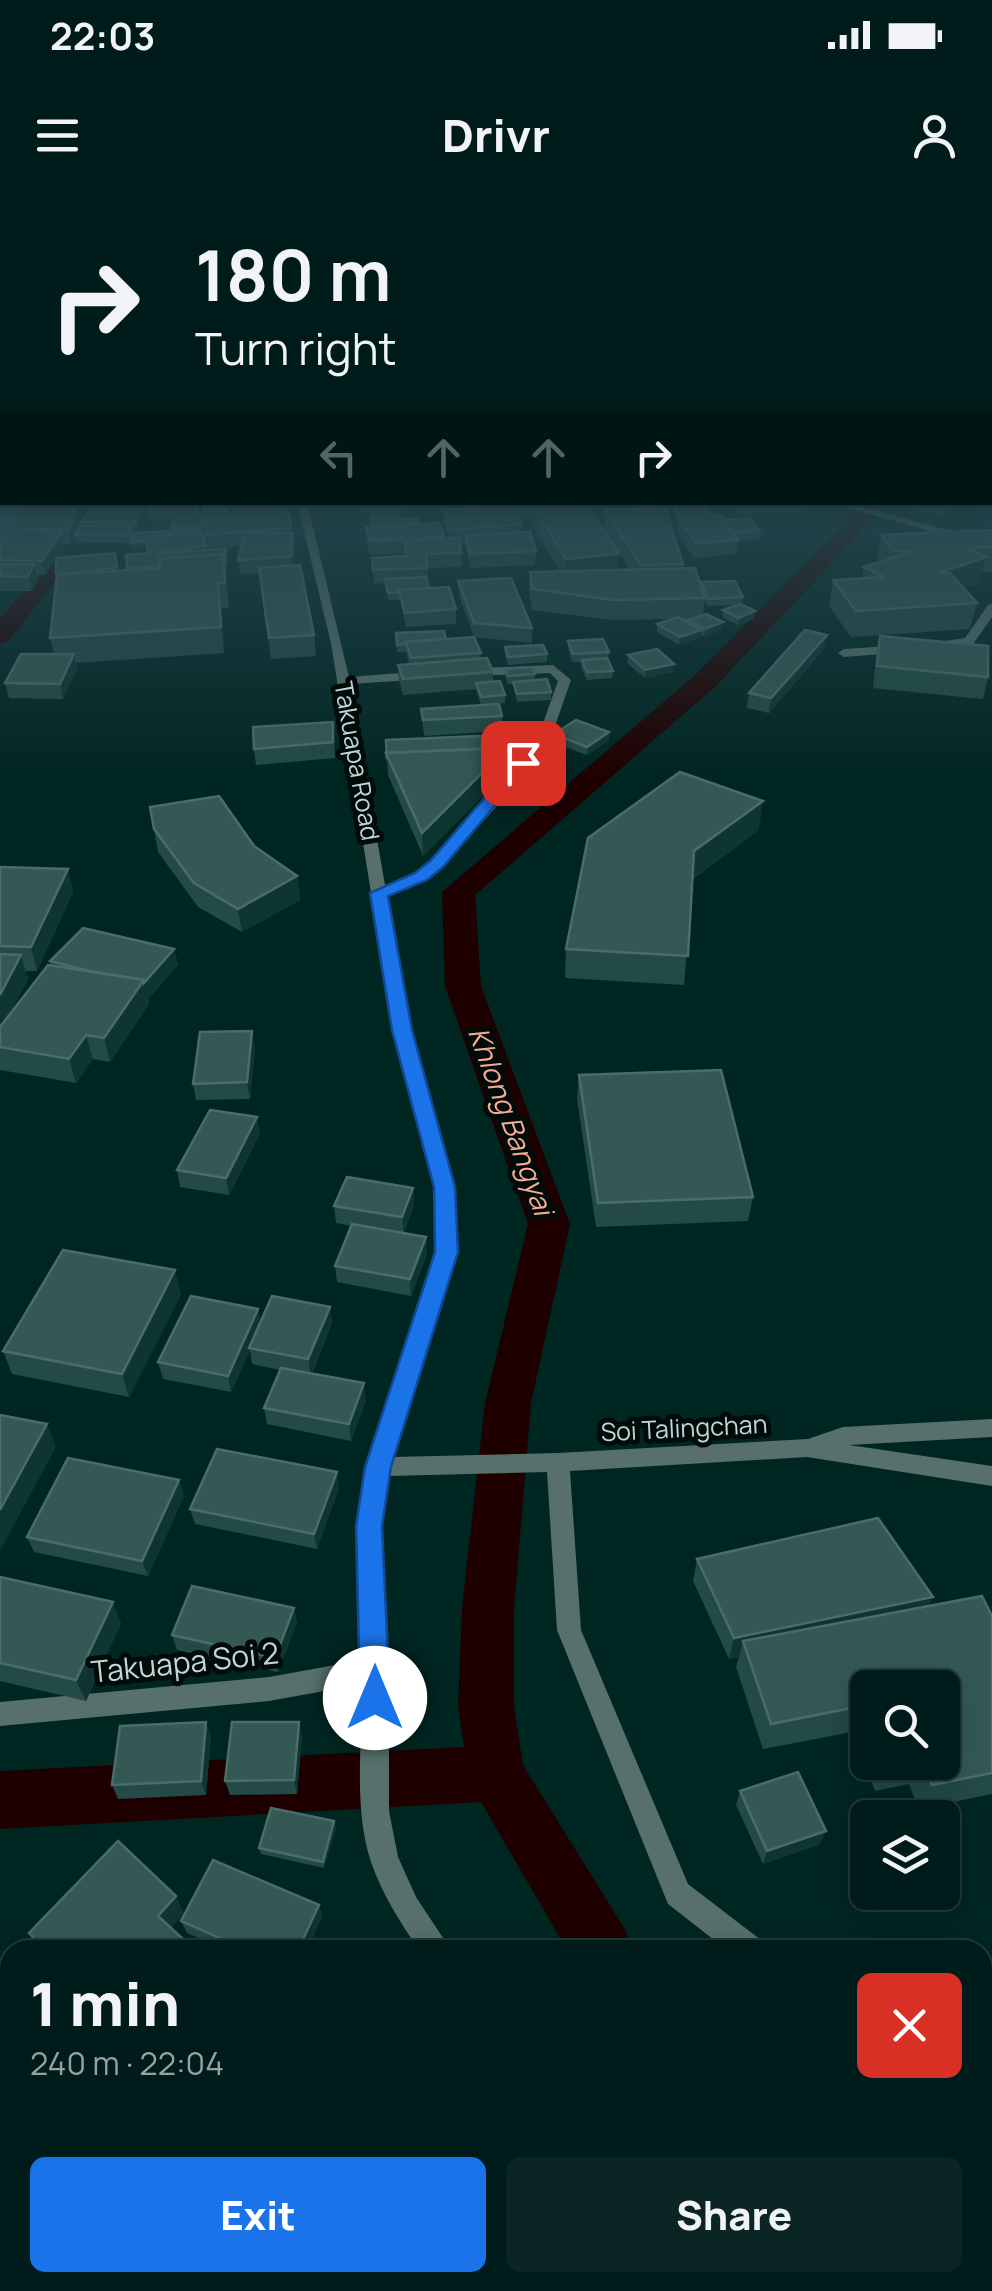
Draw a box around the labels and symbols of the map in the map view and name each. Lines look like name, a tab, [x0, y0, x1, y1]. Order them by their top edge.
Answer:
street label: Takuapa Road	[326, 679, 389, 843]
pin	[481, 721, 566, 806]
water label: Khlong Bangyai	[460, 1021, 565, 1223]
street label: Soi Talingchan	[600, 1406, 768, 1449]
street label: Takuapa Soi 2	[89, 1631, 281, 1692]
position arrow	[323, 1646, 427, 1750]

